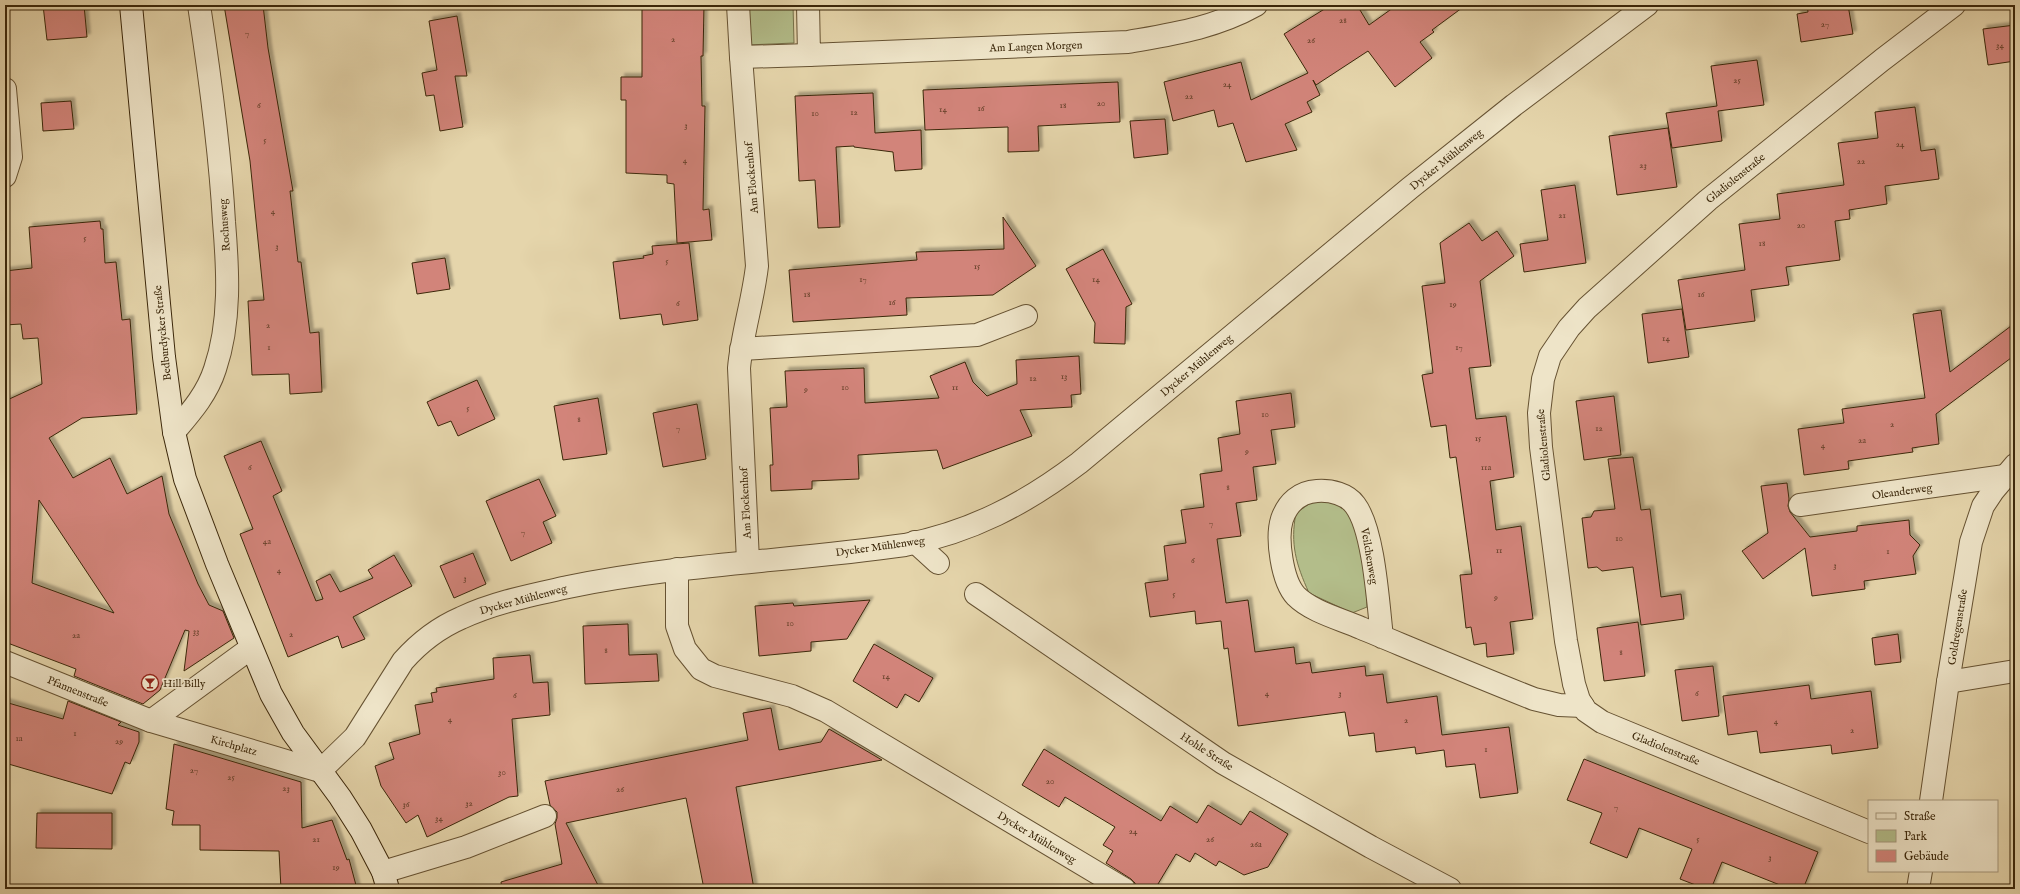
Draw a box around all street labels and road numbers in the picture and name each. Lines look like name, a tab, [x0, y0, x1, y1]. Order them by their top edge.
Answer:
street label: Am Langen Morgen	[988, 38, 1083, 56]
street label: Dycker Mühlenweg	[1407, 125, 1487, 193]
street label: Am Flockenhof	[742, 140, 762, 215]
street label: Gladiolenstraße	[1703, 151, 1768, 207]
street label: Rochusweg	[216, 197, 234, 252]
street label: Bedburdycker Straße	[151, 285, 175, 381]
street label: Dycker Mühlenweg	[1158, 331, 1236, 400]
street label: Gladiolenstraße	[1534, 408, 1554, 481]
street label: Am Flockenhof	[737, 465, 755, 540]
street label: Oleanderweg	[1871, 481, 1934, 503]
street label: Veilchenweg	[1357, 526, 1381, 587]
street label: Dycker Mühlenweg	[835, 534, 927, 560]
street label: Dycker Mühlenweg	[478, 581, 569, 618]
street label: Goldregenstraße	[1945, 588, 1971, 666]
street label: Pfannenstraße	[45, 673, 110, 711]
street label: Gladiolenstraße	[1630, 729, 1702, 769]
street label: Hohle Straße	[1177, 730, 1236, 774]
street label: Kirchplatz	[209, 733, 259, 759]
street label: Dycker Mühlenweg	[994, 809, 1079, 868]

